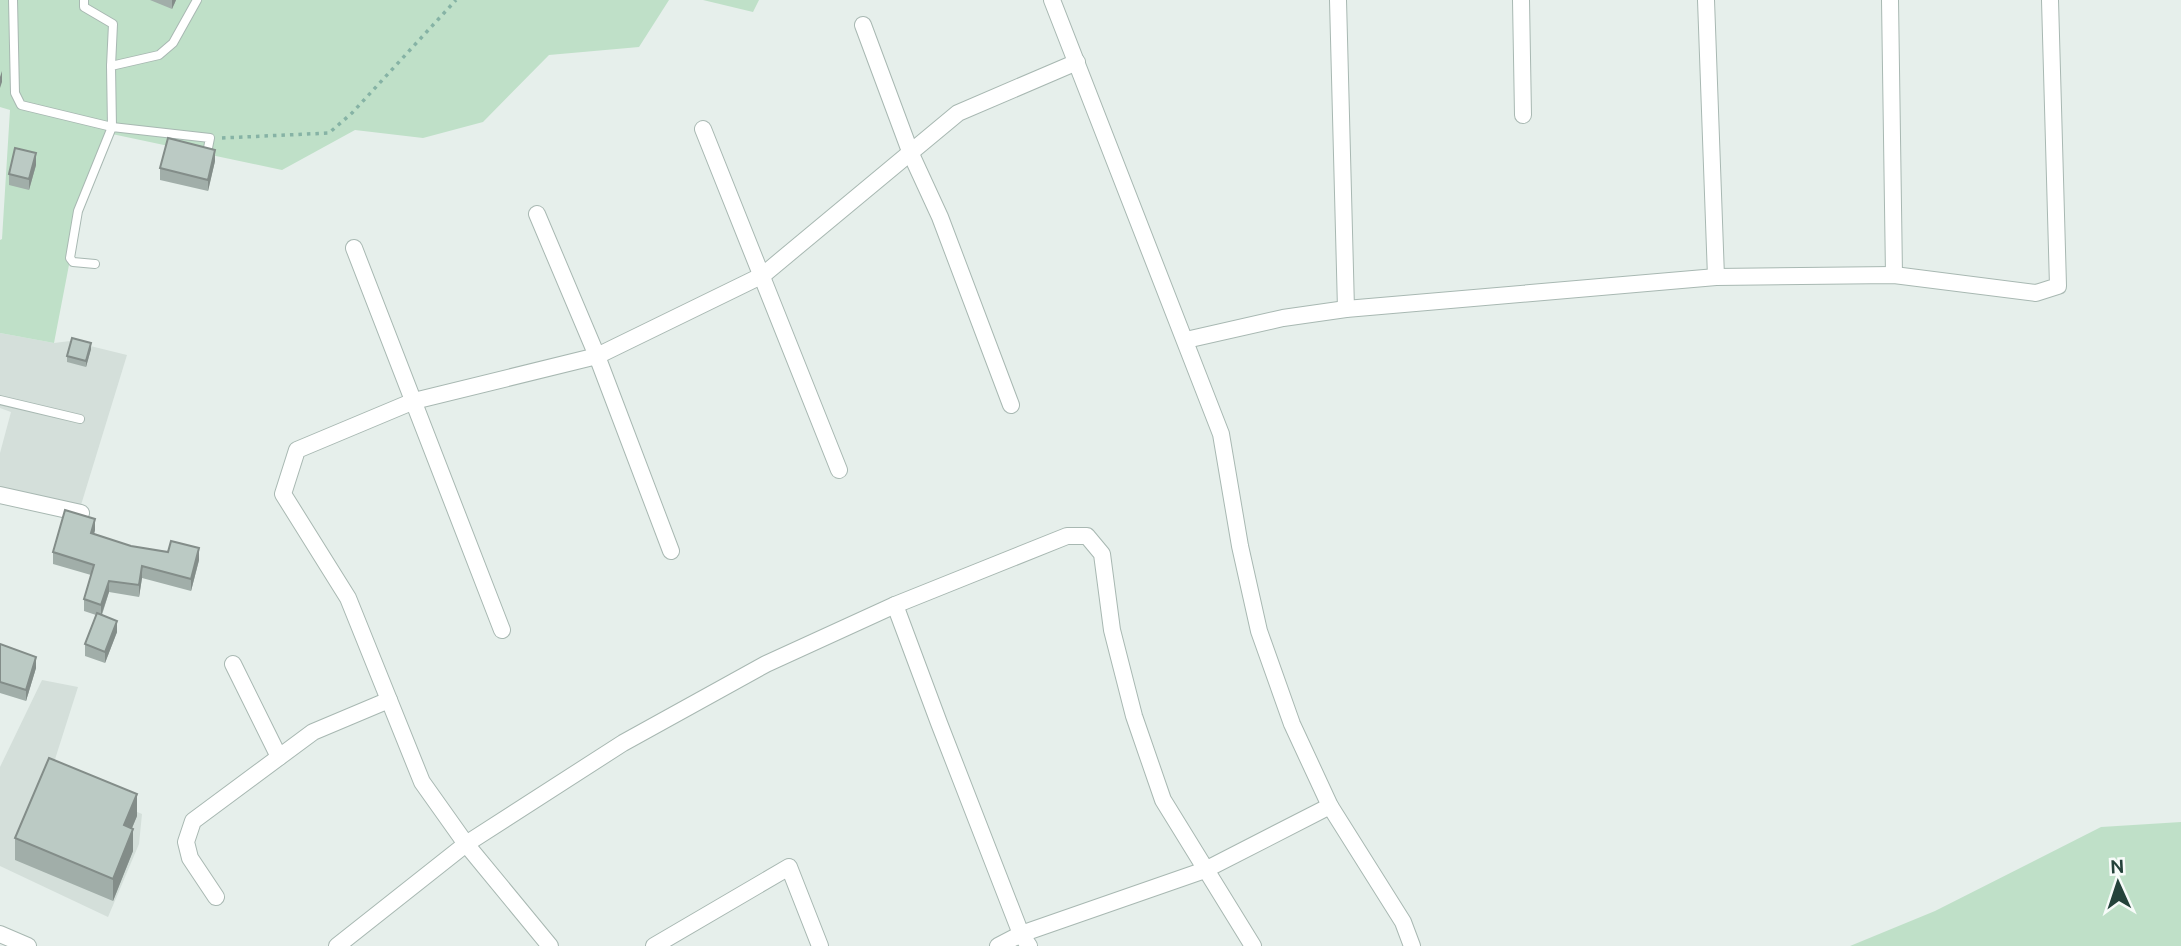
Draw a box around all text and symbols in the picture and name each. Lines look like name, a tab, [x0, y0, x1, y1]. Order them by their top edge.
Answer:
north arrow	[2083, 848, 2153, 918]
text: N	[2109, 855, 2125, 877]

